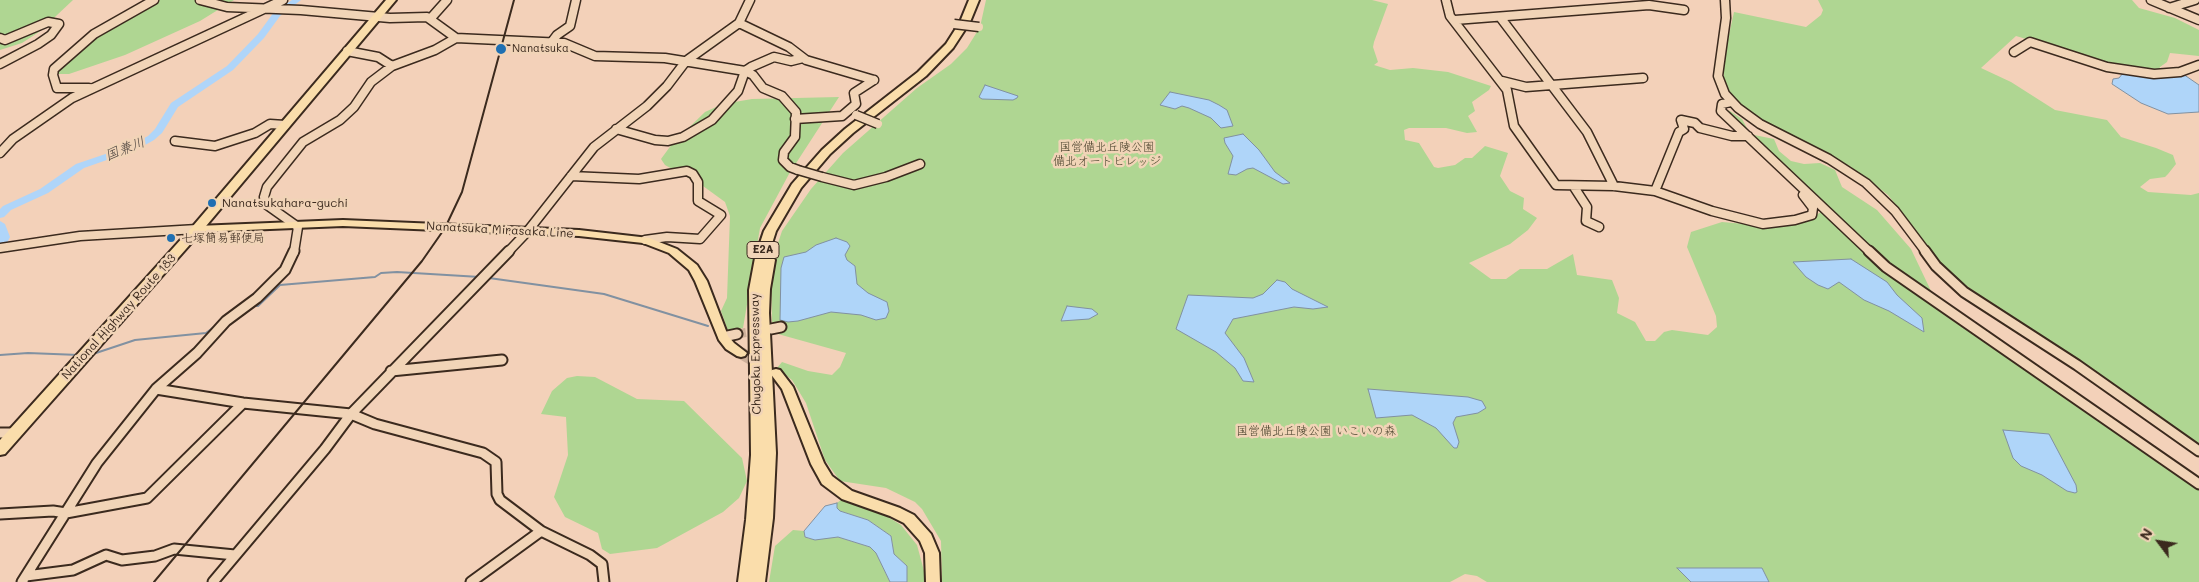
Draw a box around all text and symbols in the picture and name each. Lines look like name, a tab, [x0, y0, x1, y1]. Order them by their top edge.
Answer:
marker: Nanatsuka	[494, 42, 508, 56]
place label: Nanatsuka	[512, 42, 569, 56]
water label: 国兼川	[102, 133, 148, 165]
park label: 国営備北丘陵公園 備北オートビレッジ	[1053, 140, 1161, 168]
place label: Nanatsukahara-guchi	[222, 196, 348, 210]
marker: Nanatsukahara-guchi	[206, 197, 218, 209]
street label: Nanatsuka Mirasaka Line	[426, 219, 574, 241]
place label: 七塚簡易郵便局	[181, 231, 265, 245]
marker: 七塚簡易郵便局	[165, 232, 177, 244]
road number: E2A	[747, 242, 779, 258]
street label: National Highway Route 183	[59, 251, 179, 383]
street label: Chugoku Expressway	[748, 293, 764, 415]
park label: 国営備北丘陵公園 いこいの森	[1236, 424, 1396, 438]
north arrow	[2134, 517, 2184, 567]
text: N	[2135, 525, 2157, 543]

